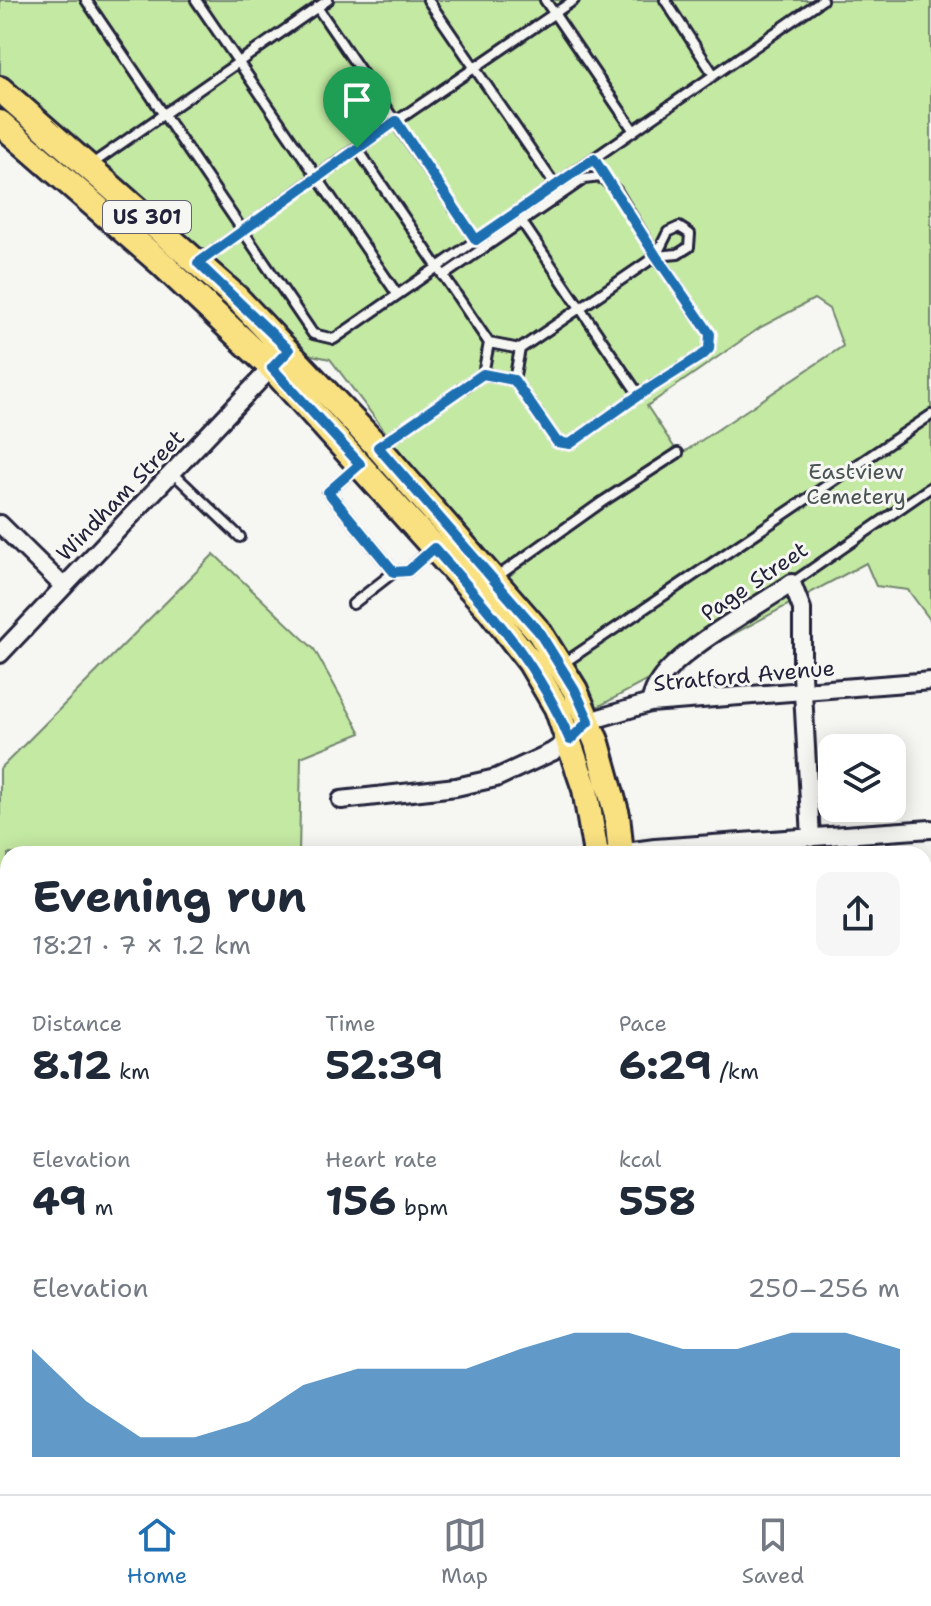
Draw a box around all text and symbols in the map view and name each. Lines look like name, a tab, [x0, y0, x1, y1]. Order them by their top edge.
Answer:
pin	[323, 66, 391, 148]
icon: arrive	[335, 78, 379, 122]
road number: US 301	[103, 201, 191, 233]
street label: Windham Street	[50, 423, 191, 567]
park label: Eastview Cemetery	[806, 457, 906, 511]
street label: Page Street	[695, 535, 813, 628]
street label: Stratford Avenue	[652, 653, 836, 698]
map controls	[818, 734, 906, 822]
button: layers	[818, 734, 906, 822]
text: Evening run	[32, 867, 306, 926]
button: share	[816, 872, 900, 956]
text: 18:21 · 7 × 1.2 km	[32, 927, 251, 962]
text: Distance	[32, 1009, 122, 1038]
text: Time	[325, 1009, 376, 1038]
text: Pace	[619, 1009, 667, 1038]
text: 8.12	[32, 1038, 111, 1092]
text: 52:39	[325, 1038, 443, 1092]
text: 6:29	[619, 1038, 712, 1092]
text: km	[111, 1057, 150, 1086]
text: /km	[712, 1057, 759, 1086]
text: Elevation	[32, 1145, 130, 1174]
text: Heart rate	[325, 1145, 437, 1174]
text: kcal	[619, 1145, 661, 1174]
text: 49	[32, 1174, 87, 1228]
text: 156	[325, 1174, 396, 1228]
text: 558	[619, 1174, 696, 1228]
text: m	[87, 1193, 113, 1222]
text: bpm	[396, 1193, 448, 1222]
text: Elevation	[32, 1270, 148, 1305]
text: 250–256 m	[748, 1270, 900, 1305]
tab: Home	[127, 1513, 187, 1590]
tab: Map	[441, 1513, 488, 1590]
tab: Saved	[742, 1513, 804, 1590]

